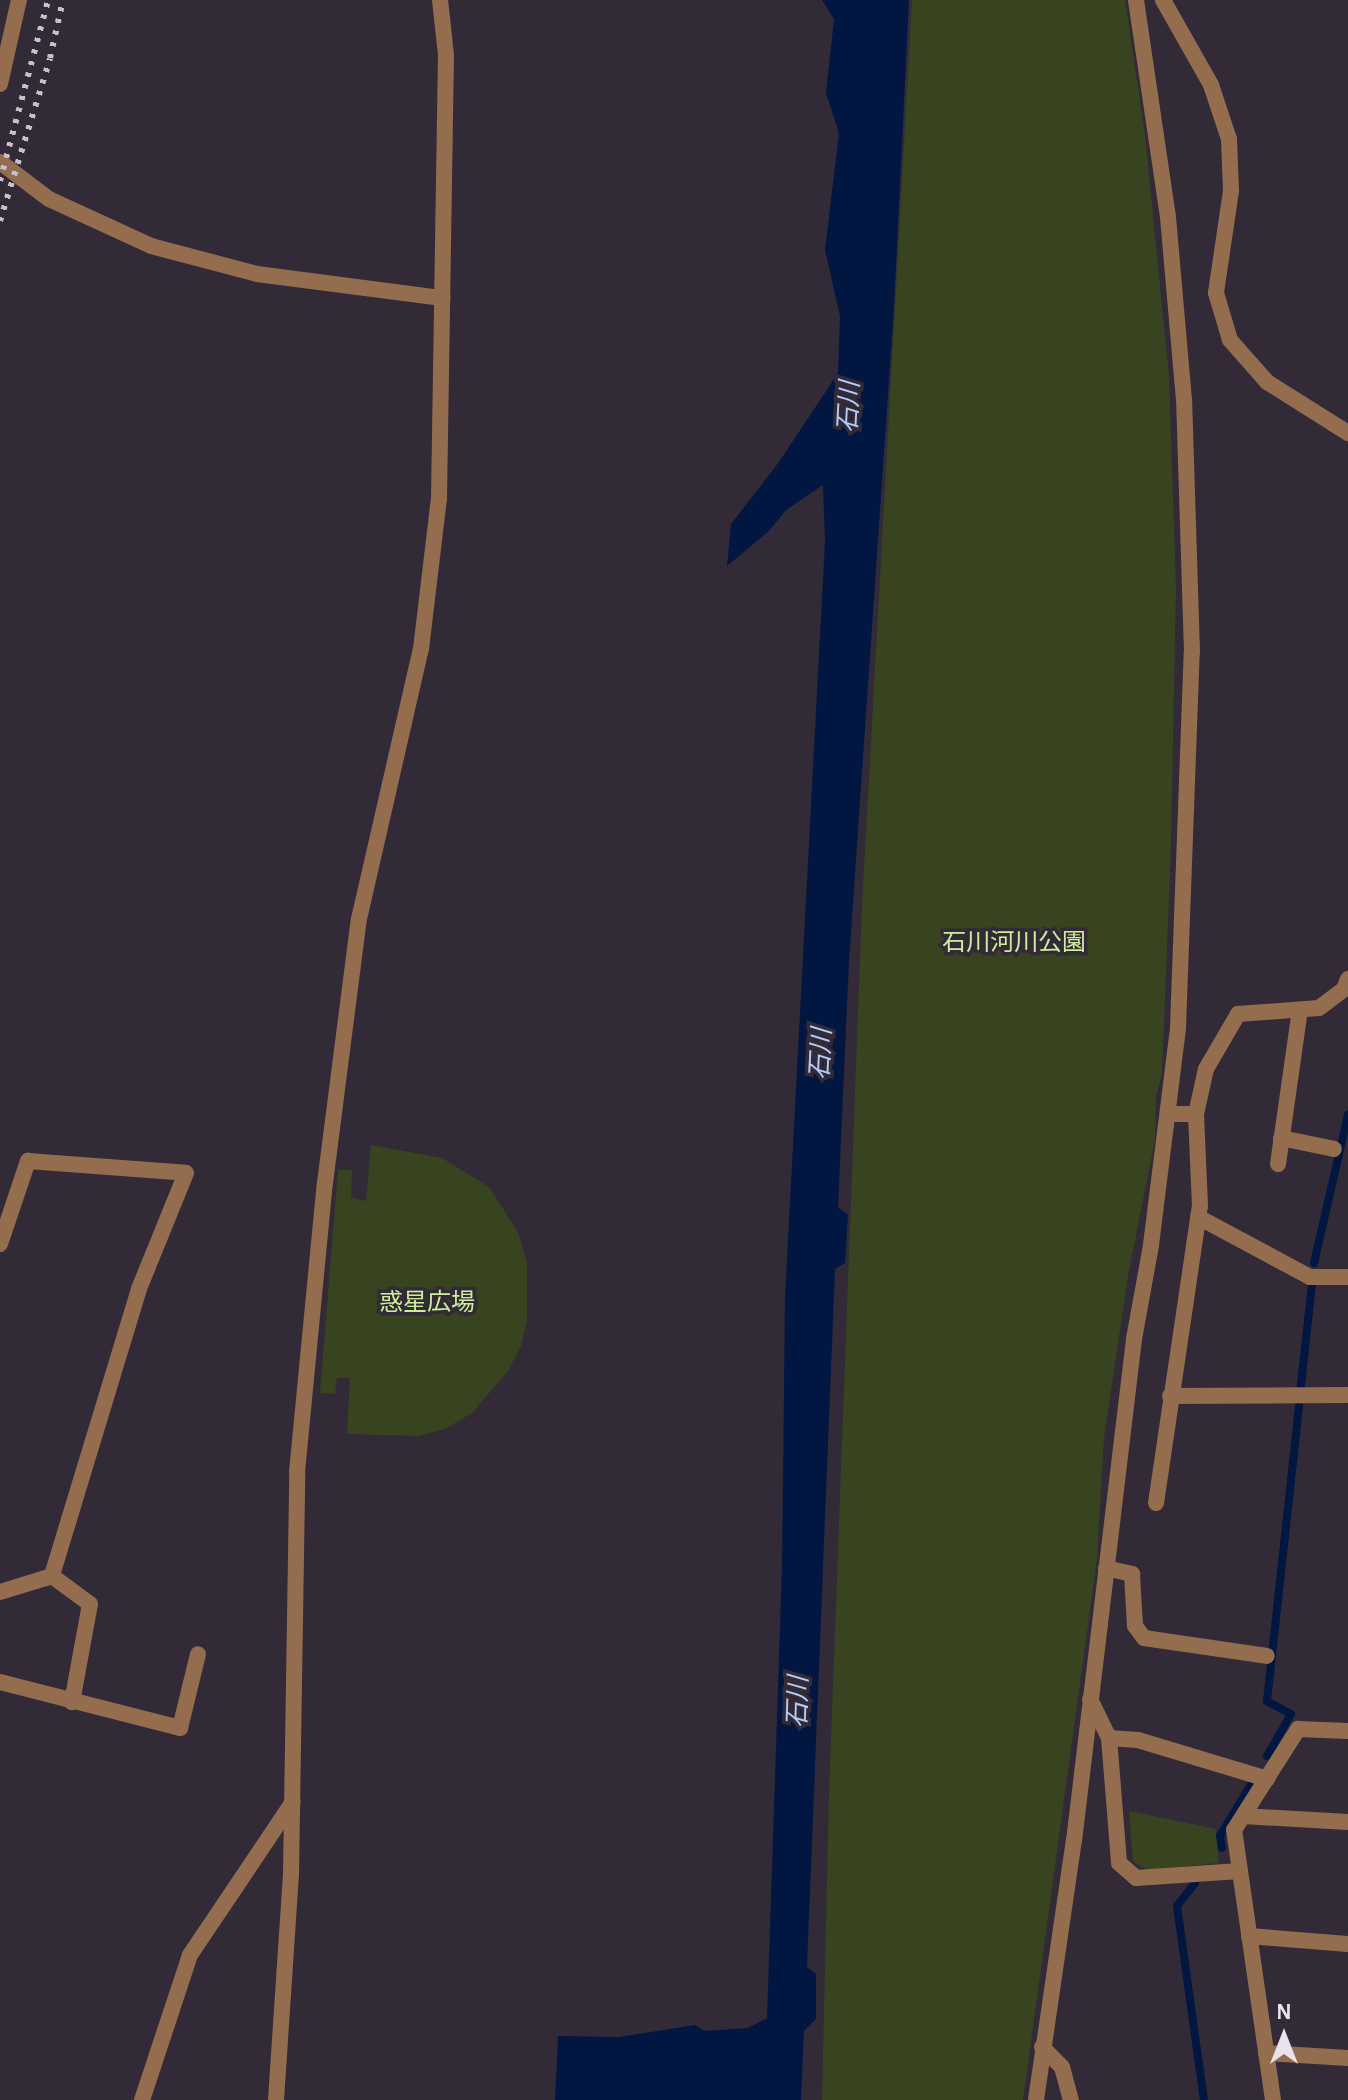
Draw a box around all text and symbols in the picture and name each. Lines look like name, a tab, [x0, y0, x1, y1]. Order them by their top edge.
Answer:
water label: 石川	[833, 380, 867, 434]
park label: 石川河川公園	[942, 930, 1086, 958]
water label: 石川	[805, 1027, 839, 1081]
park label: 惑星広場	[379, 1290, 475, 1318]
water label: 石川	[783, 1675, 815, 1729]
north arrow	[1244, 1996, 1324, 2076]
text: N	[1276, 2001, 1292, 2023]

